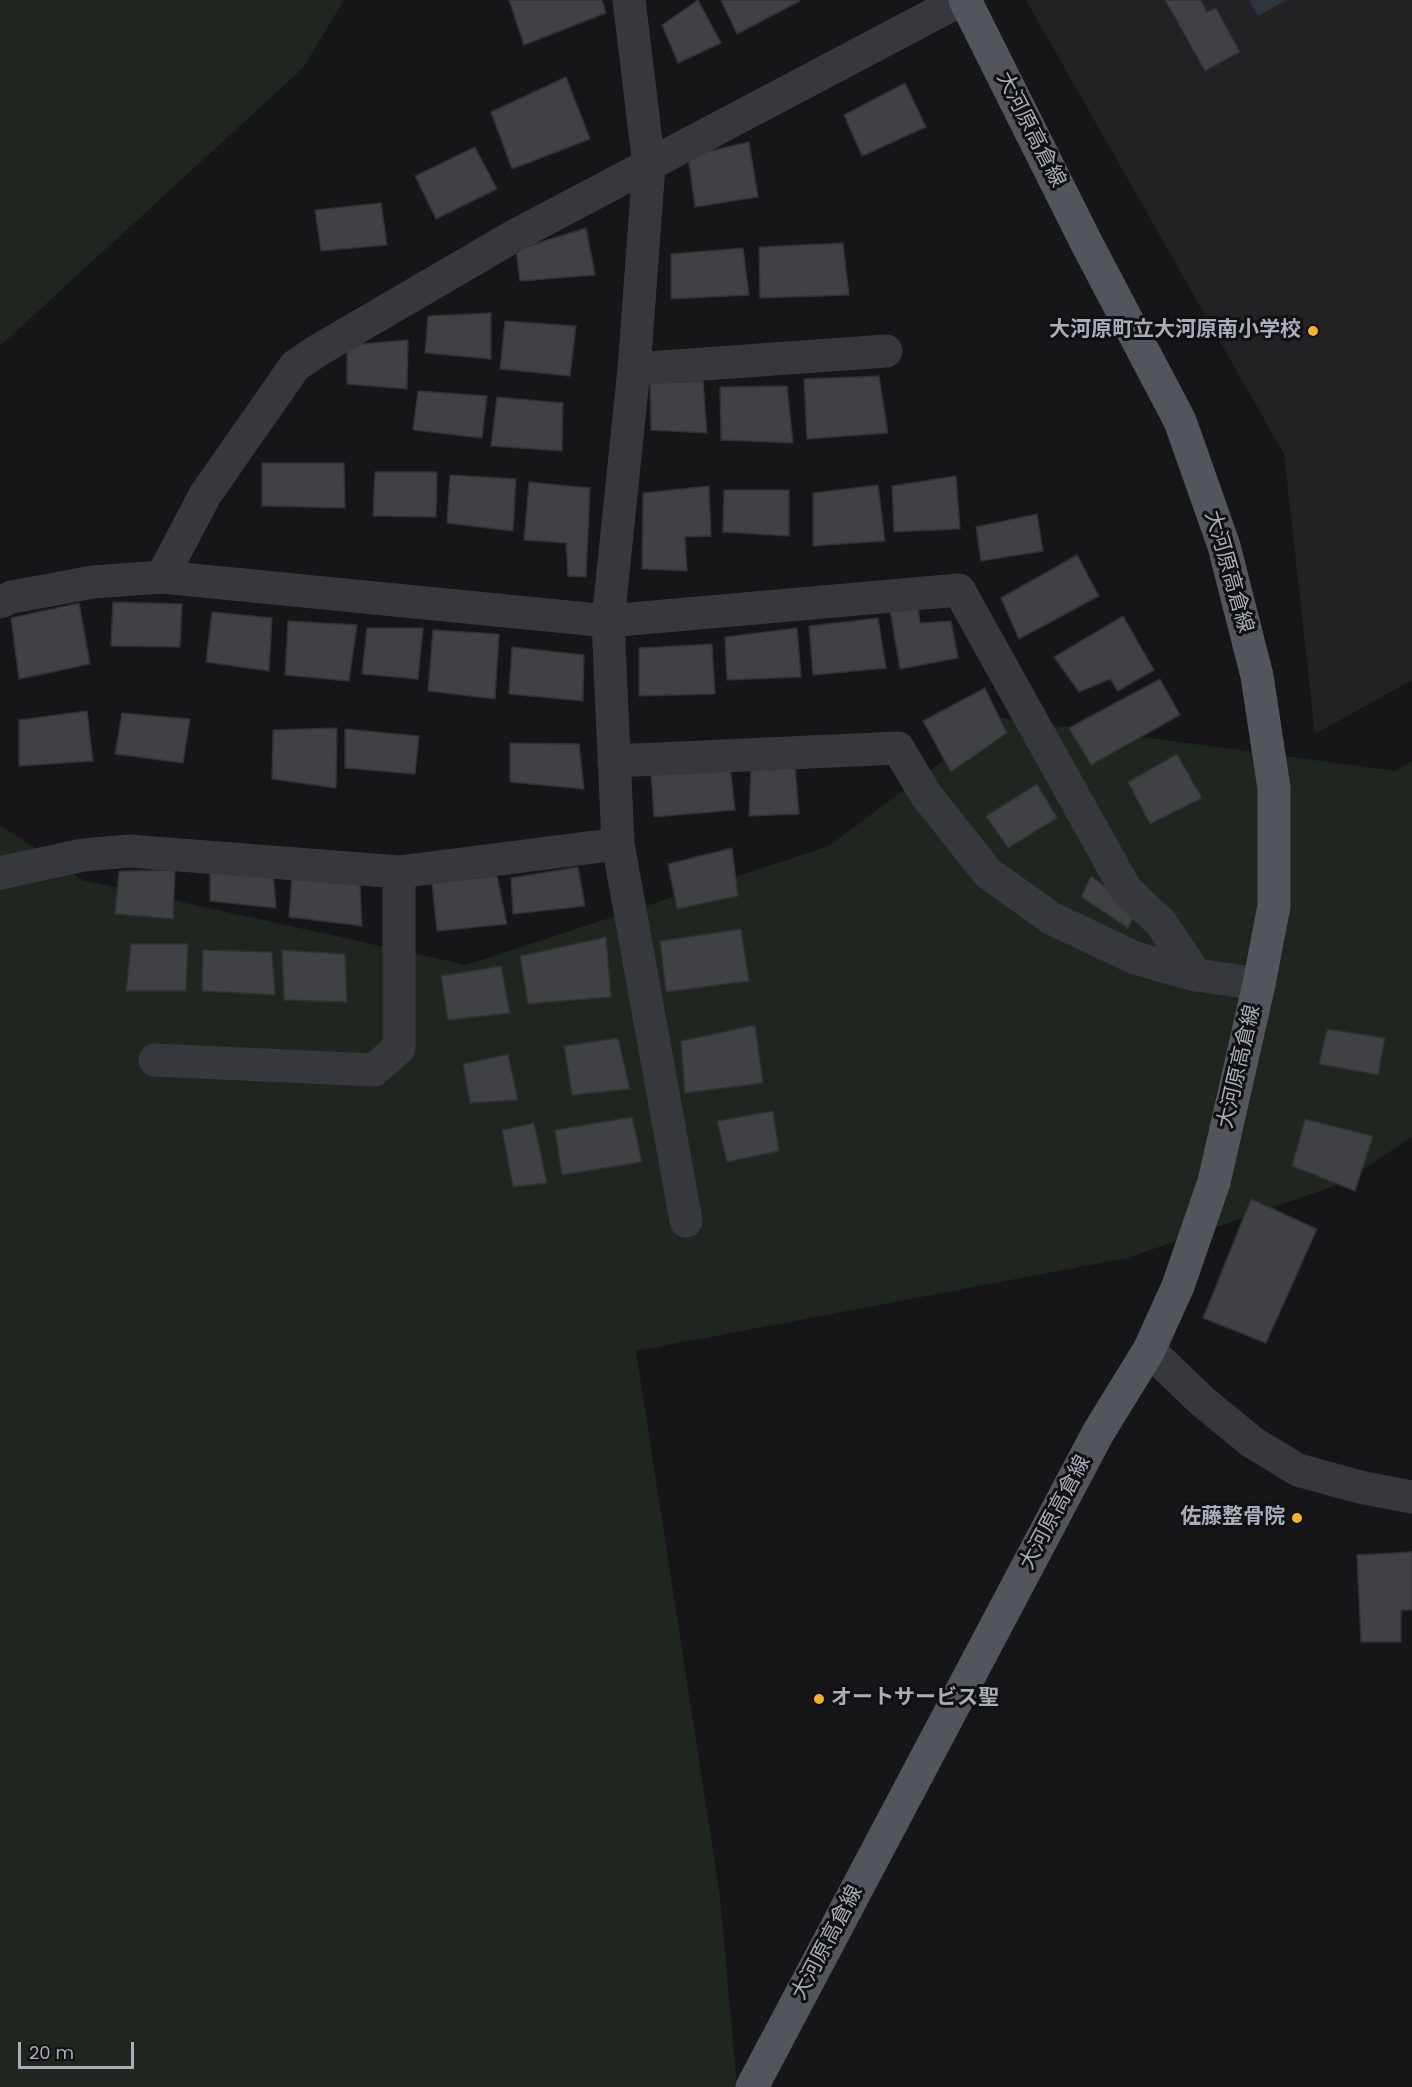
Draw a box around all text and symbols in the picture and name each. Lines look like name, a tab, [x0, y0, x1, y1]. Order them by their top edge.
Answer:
street label: 大河原高倉線	[990, 68, 1070, 192]
place label: 大河原町立大河原南小学校	[1049, 318, 1301, 344]
marker: 大河原町立大河原南小学校	[1306, 324, 1320, 338]
street label: 大河原高倉線	[1199, 508, 1257, 636]
street label: 大河原高倉線	[1214, 1003, 1266, 1131]
street label: 大河原高倉線	[1015, 1451, 1097, 1575]
place label: 佐藤整骨院	[1180, 1505, 1285, 1531]
marker: 佐藤整骨院	[1290, 1511, 1304, 1525]
place label: オートサービス聖	[831, 1686, 999, 1712]
marker: オートサービス聖	[812, 1692, 826, 1706]
street label: 大河原高倉線	[787, 1881, 869, 2005]
scale bar	[21, 2030, 136, 2068]
text: 20 m	[29, 2040, 74, 2065]

